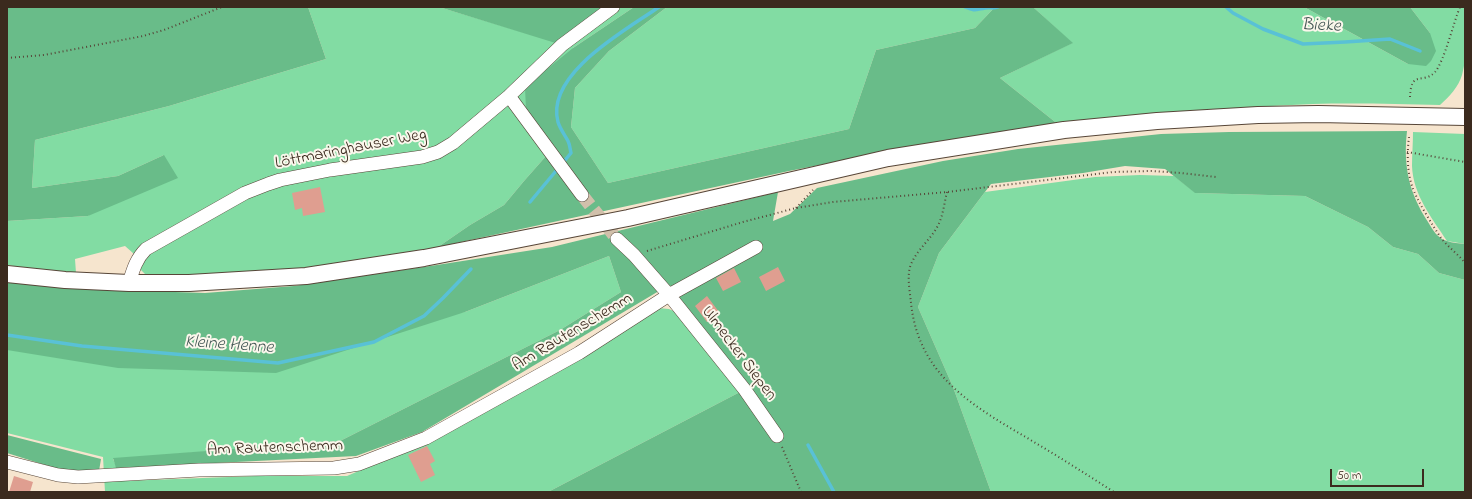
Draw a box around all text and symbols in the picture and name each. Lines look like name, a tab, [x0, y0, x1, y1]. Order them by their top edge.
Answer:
water label: Bieke	[1301, 16, 1341, 38]
street label: Löttmaringhauser Weg	[274, 125, 428, 175]
street label: Am Rautenschemm	[509, 289, 637, 377]
street label: Ulmecker Siepen	[696, 303, 780, 405]
water label: Kleine Henne	[184, 332, 274, 360]
street label: Am Rautenschemm	[207, 436, 343, 462]
scale bar	[1332, 461, 1426, 487]
text: 50 m	[1337, 467, 1361, 485]

